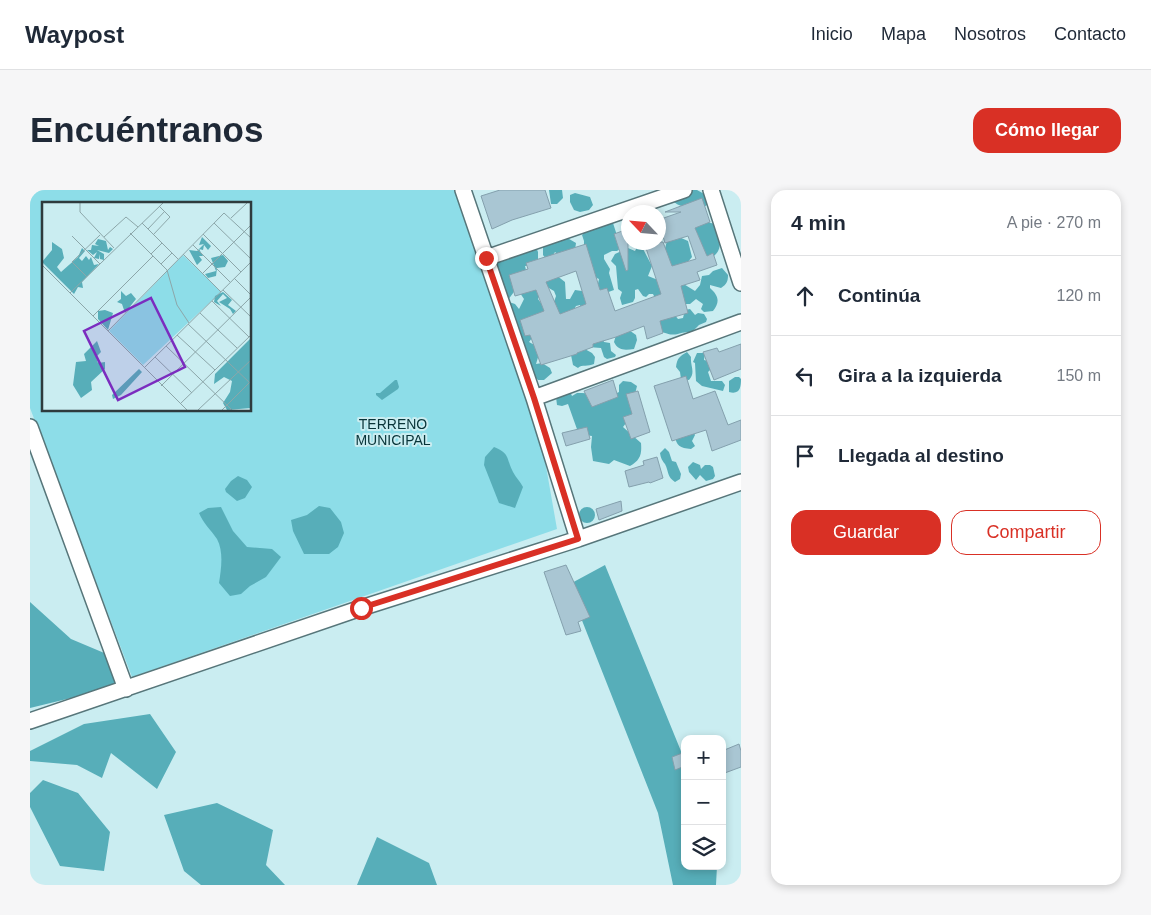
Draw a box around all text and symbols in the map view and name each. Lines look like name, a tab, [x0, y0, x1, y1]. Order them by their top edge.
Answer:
text: Waypost	[25, 21, 124, 48]
text: Inicio	[811, 24, 853, 44]
text: Mapa	[881, 24, 926, 44]
text: Nosotros	[954, 24, 1026, 44]
text: Contacto	[1054, 24, 1126, 44]
button: Cómo llegar	[973, 108, 1121, 153]
text: Encuéntranos	[30, 110, 263, 149]
inset map	[42, 202, 251, 411]
north arrow	[621, 205, 666, 250]
text: 4 min	[791, 211, 846, 234]
text: A pie · 270 m	[1007, 214, 1101, 231]
route end	[475, 247, 498, 270]
icon: ahead	[791, 282, 819, 310]
text: Continúa	[838, 285, 920, 306]
text: 120 m	[1057, 287, 1101, 304]
icon: left	[791, 362, 819, 390]
text: Gira a la izquierda	[838, 365, 1002, 386]
text: 150 m	[1057, 367, 1101, 384]
park label: TERRENO MUNICIPAL	[355, 416, 431, 448]
icon: arrive	[791, 442, 819, 470]
text: Llegada al destino	[838, 445, 1004, 466]
button: Guardar	[791, 510, 941, 555]
button: Compartir	[951, 510, 1101, 555]
route start	[350, 597, 373, 620]
map controls	[681, 735, 726, 870]
button: +	[681, 735, 726, 780]
button: −	[681, 780, 726, 825]
button: layers	[681, 825, 726, 870]

